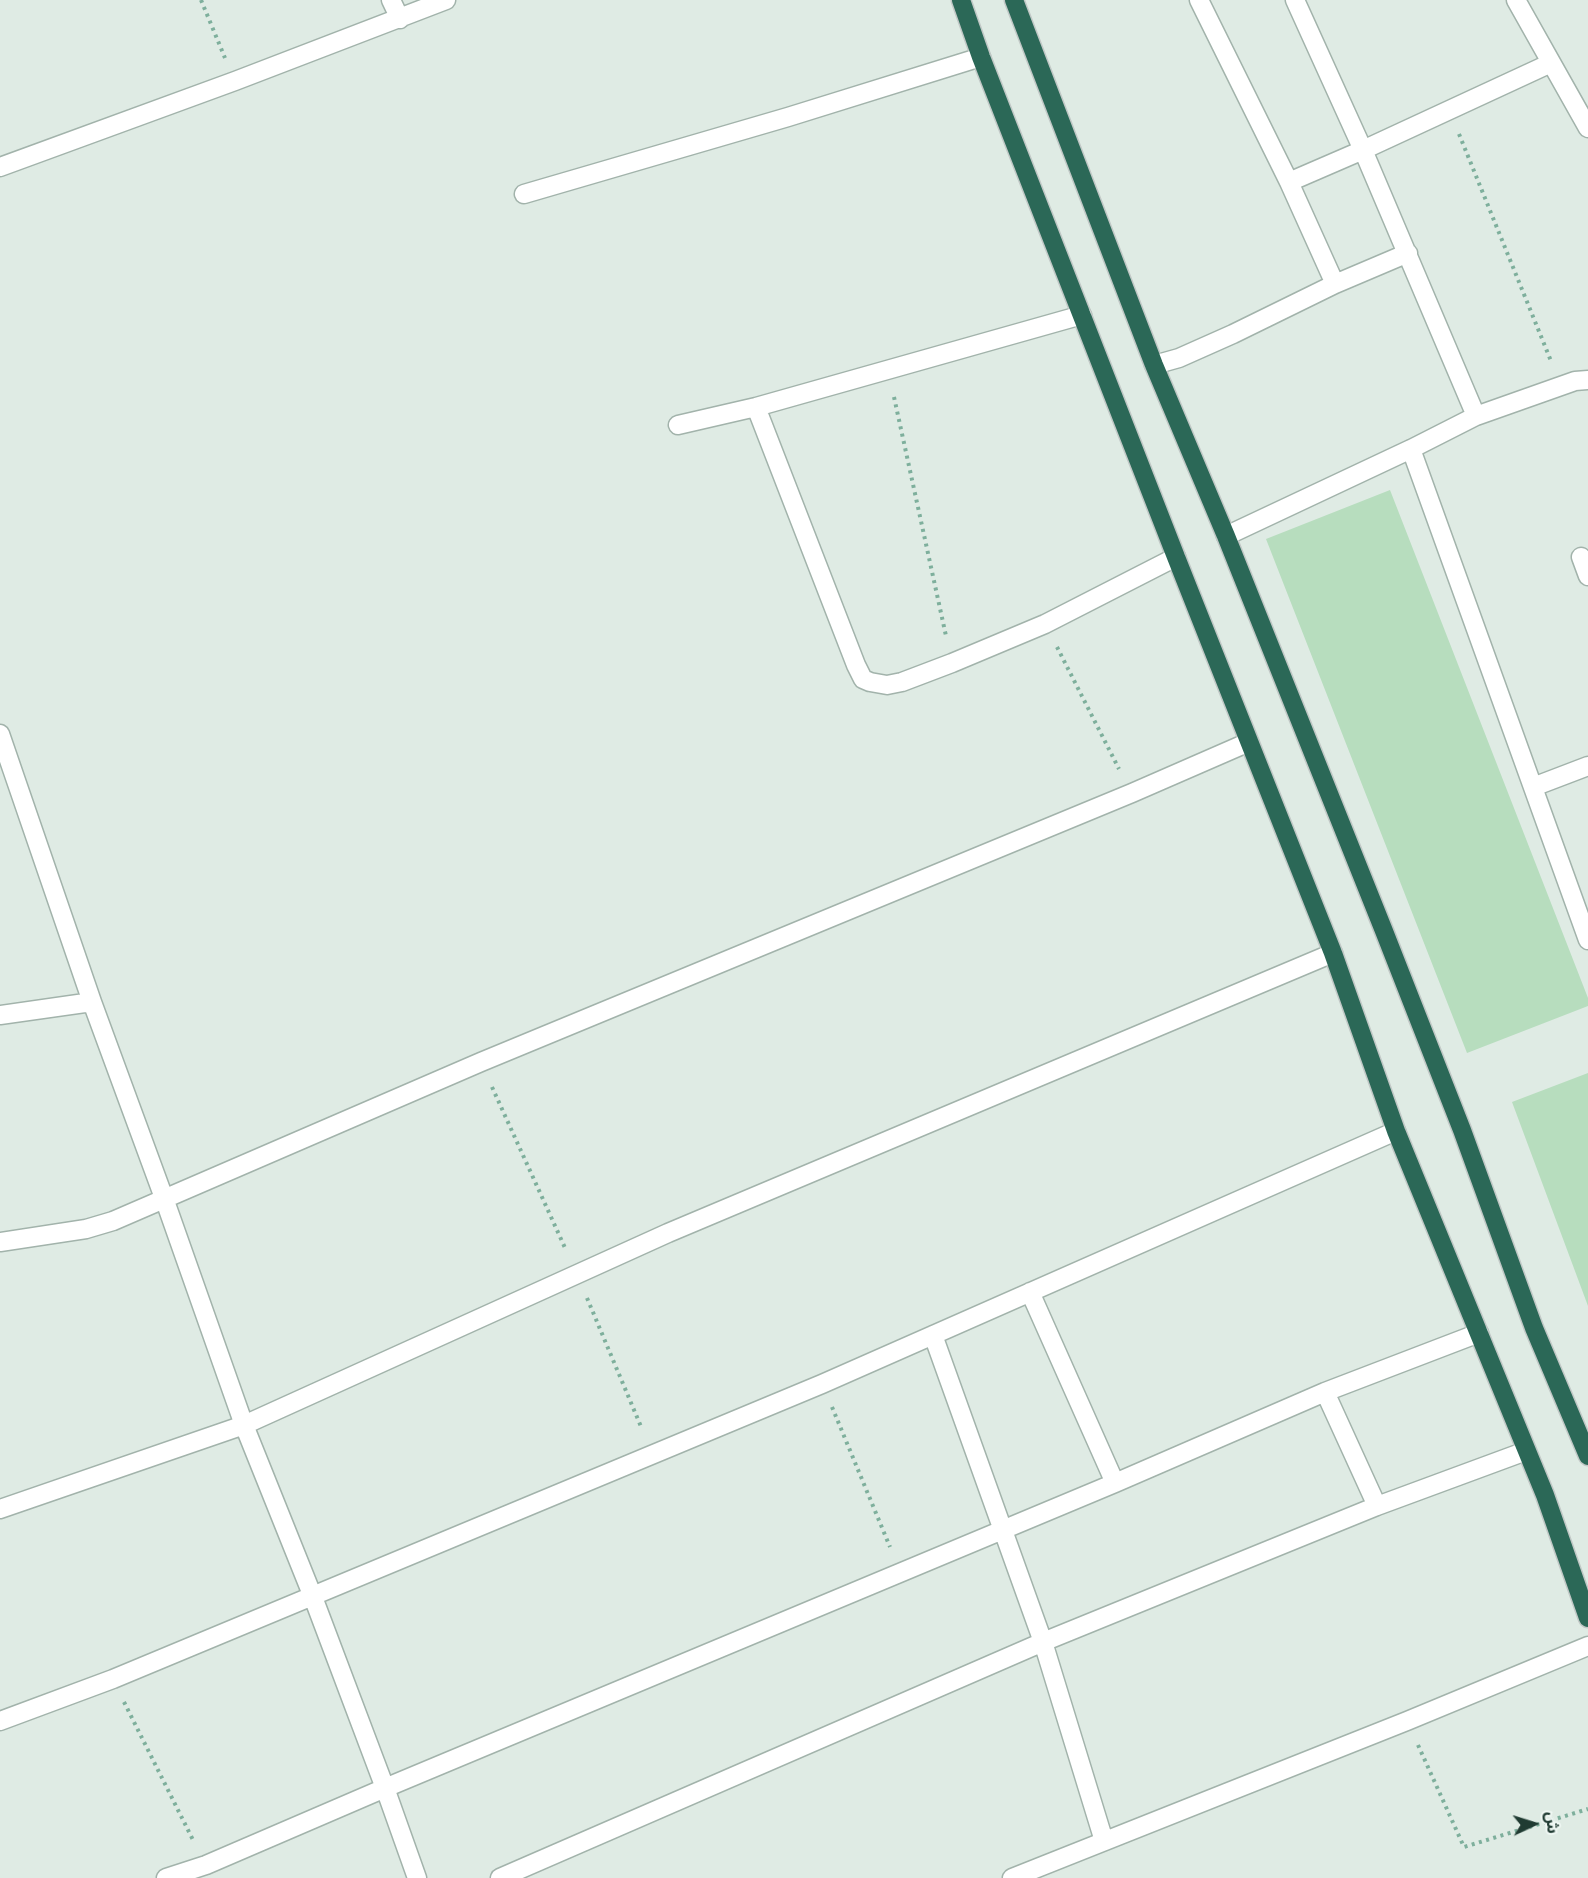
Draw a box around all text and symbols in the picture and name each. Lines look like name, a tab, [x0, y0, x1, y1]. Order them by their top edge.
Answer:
north arrow	[1504, 1794, 1564, 1854]
text: ش	[1542, 1811, 1563, 1834]

